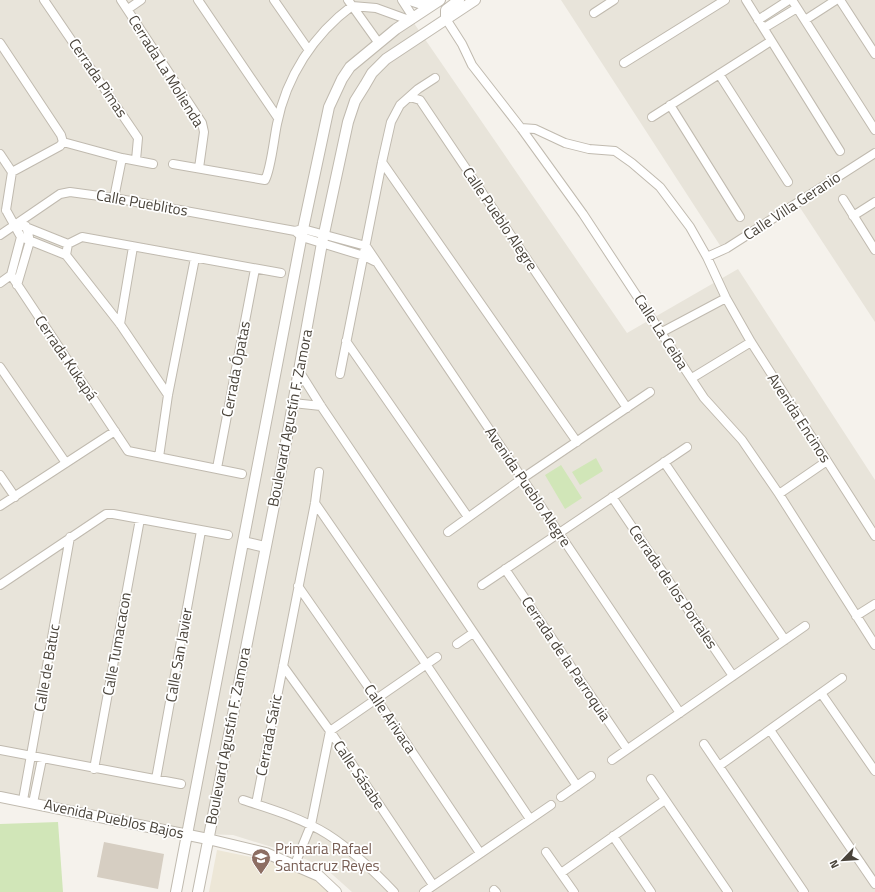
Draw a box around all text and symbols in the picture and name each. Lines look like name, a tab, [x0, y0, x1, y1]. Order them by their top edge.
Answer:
street label: Cerrada La Molienda	[123, 10, 210, 132]
street label: Cerrada Pimas	[63, 33, 134, 122]
street label: Calle Pueblo Alegre	[457, 162, 544, 275]
street label: Calle Villa Geranio	[738, 165, 845, 246]
street label: Calle Pueblitos	[94, 183, 190, 222]
street label: Calle La Ceiba	[628, 289, 695, 374]
street label: Cerrada Kukapá	[29, 310, 104, 405]
street label: Cerrada Ópatas	[215, 319, 256, 419]
street label: Boulevard Agustín F. Zamora	[261, 327, 318, 509]
street label: Avenida Encinos	[762, 368, 837, 467]
street label: Avenida Pueblo Alegre	[480, 422, 577, 551]
street label: Cerrada de los Portales	[623, 520, 724, 653]
street label: Calle Tumacacon	[96, 590, 137, 697]
street label: Cerrada de la Parroquia	[516, 592, 617, 726]
street label: Calle San Javier	[159, 606, 198, 704]
street label: Calle de Batuc	[27, 622, 66, 714]
street label: Boulevard Agustín F. Zamora	[199, 645, 256, 827]
street label: Calle Arivaca	[359, 679, 422, 759]
street label: Cerrada Sáric	[249, 692, 288, 778]
street label: Calle Sásabe	[328, 736, 391, 814]
street label: Avenida Pueblos Bajos	[42, 792, 186, 845]
place label: Primaria Rafael Santacruz Reyes	[275, 837, 379, 877]
north arrow	[823, 840, 863, 880]
school or university icon: Primaria Rafael Santacruz Reyes	[250, 847, 272, 875]
text: N	[825, 857, 843, 871]

